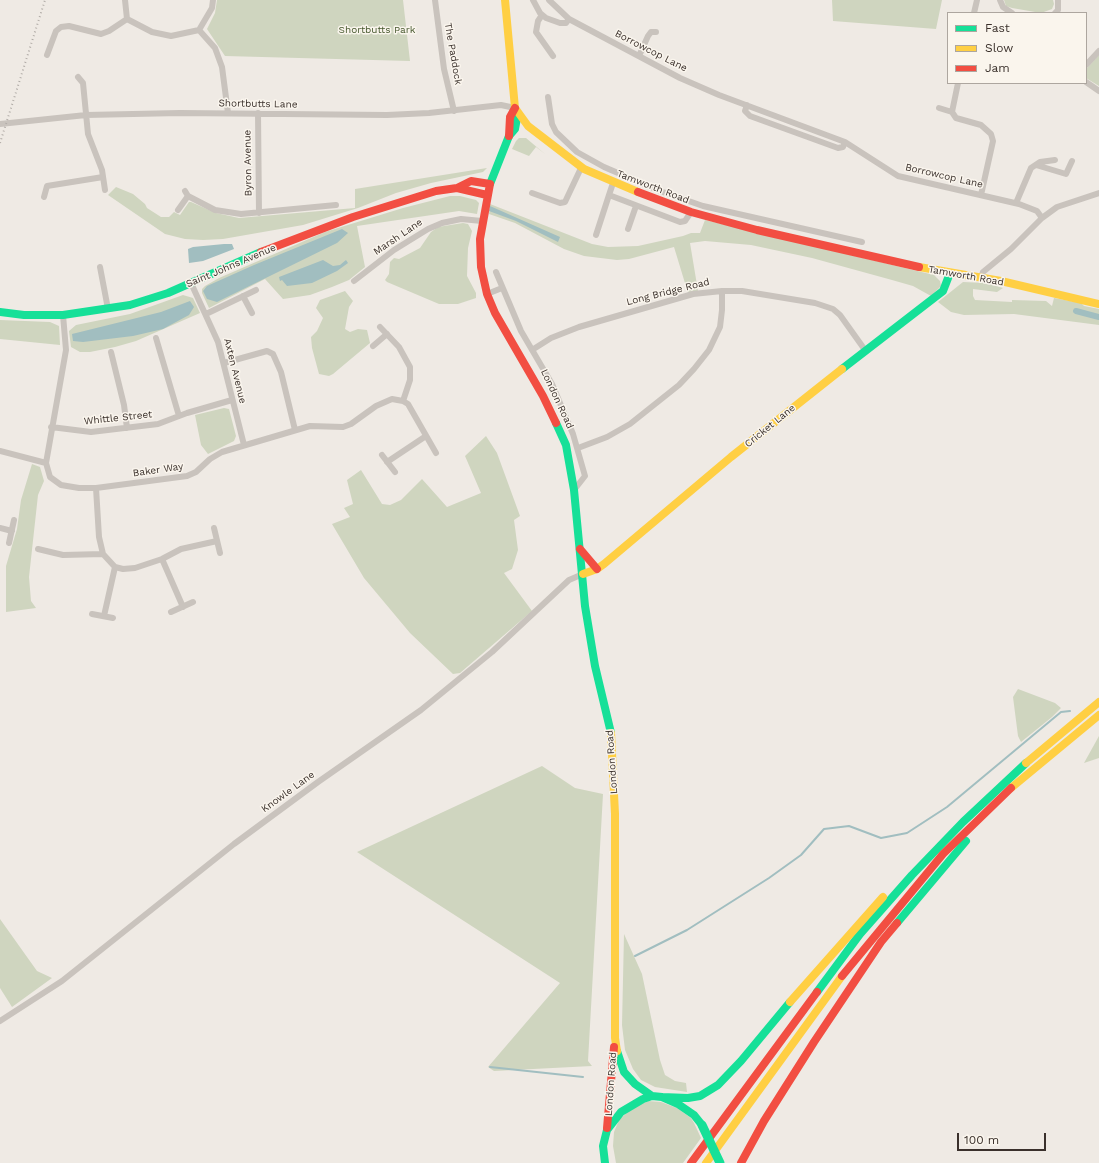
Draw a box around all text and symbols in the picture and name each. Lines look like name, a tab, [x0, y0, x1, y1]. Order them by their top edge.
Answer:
legend	[947, 12, 1087, 84]
text: Fast	[985, 21, 1010, 35]
street label: The Paddock	[442, 22, 464, 86]
park label: Shortbutts Park	[339, 24, 415, 36]
street label: Borrowcop Lane	[613, 28, 689, 74]
text: Slow	[985, 41, 1013, 55]
text: Jam	[985, 61, 1010, 75]
street label: Shortbutts Lane	[218, 97, 298, 111]
street label: Byron Avenue	[241, 130, 255, 196]
street label: Borrowcop Lane	[904, 161, 984, 191]
street label: Tamworth Road	[615, 168, 691, 206]
street label: Marsh Lane	[371, 216, 425, 258]
street label: Saint Johns Avenue	[184, 242, 278, 290]
street label: Tamworth Road	[927, 263, 1005, 289]
street label: Long Bridge Road	[625, 276, 711, 308]
street label: Axten Avenue	[221, 337, 249, 405]
street label: London Road	[538, 367, 576, 431]
street label: Cricket Lane	[742, 402, 798, 450]
street label: Whittle Street	[83, 408, 153, 428]
street label: Baker Way	[132, 461, 184, 479]
street label: London Road	[604, 730, 620, 794]
street label: Knowle Lane	[259, 769, 317, 815]
street label: London Road	[603, 1052, 619, 1116]
scale bar	[959, 1125, 1048, 1151]
text: 100 m	[964, 1133, 999, 1147]

